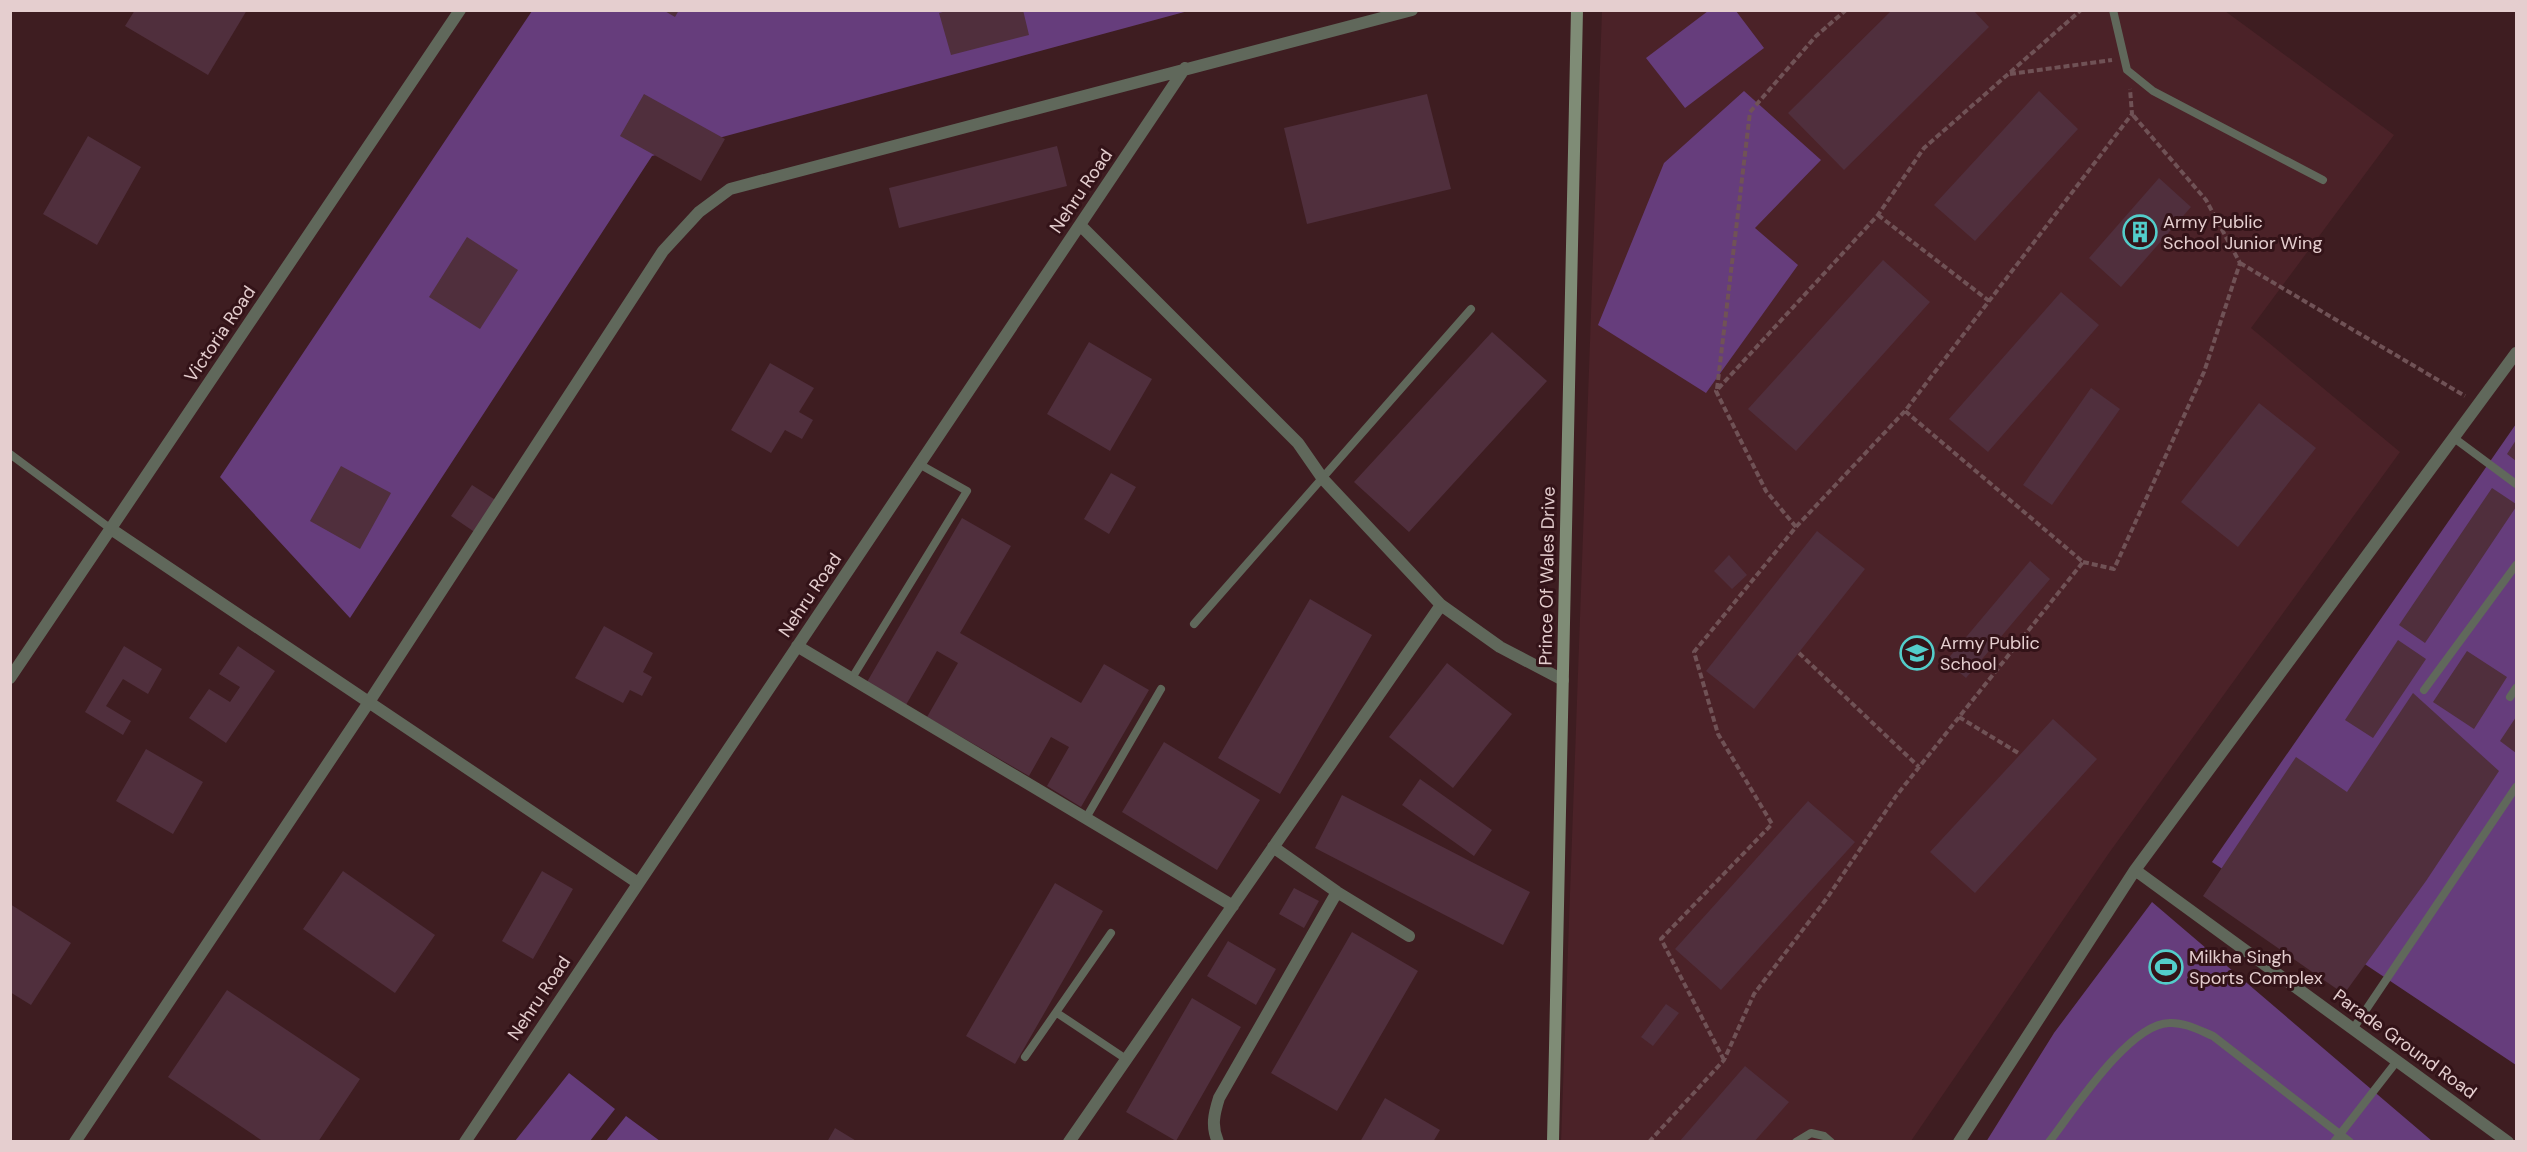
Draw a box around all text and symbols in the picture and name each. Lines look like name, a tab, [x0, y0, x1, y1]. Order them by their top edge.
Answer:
street label: Nehru Road	[1044, 144, 1118, 238]
place label: Army Public School Junior Wing	[2163, 210, 2322, 255]
building icon: Army Public School Junior Wing	[2122, 214, 2158, 250]
street label: Victoria Road	[179, 281, 261, 387]
street label: Prince Of Wales Drive	[1533, 486, 1561, 666]
street label: Nehru Road	[773, 548, 847, 642]
place label: Army Public School	[1940, 631, 2040, 676]
school or university icon: Army Public School	[1899, 635, 1935, 671]
place label: Milkha Singh Sports Complex	[2189, 945, 2323, 990]
sports icon: Milkha Singh Sports Complex	[2148, 949, 2184, 985]
street label: Nehru Road	[502, 951, 576, 1045]
street label: Parade Ground Road	[2328, 984, 2482, 1104]

